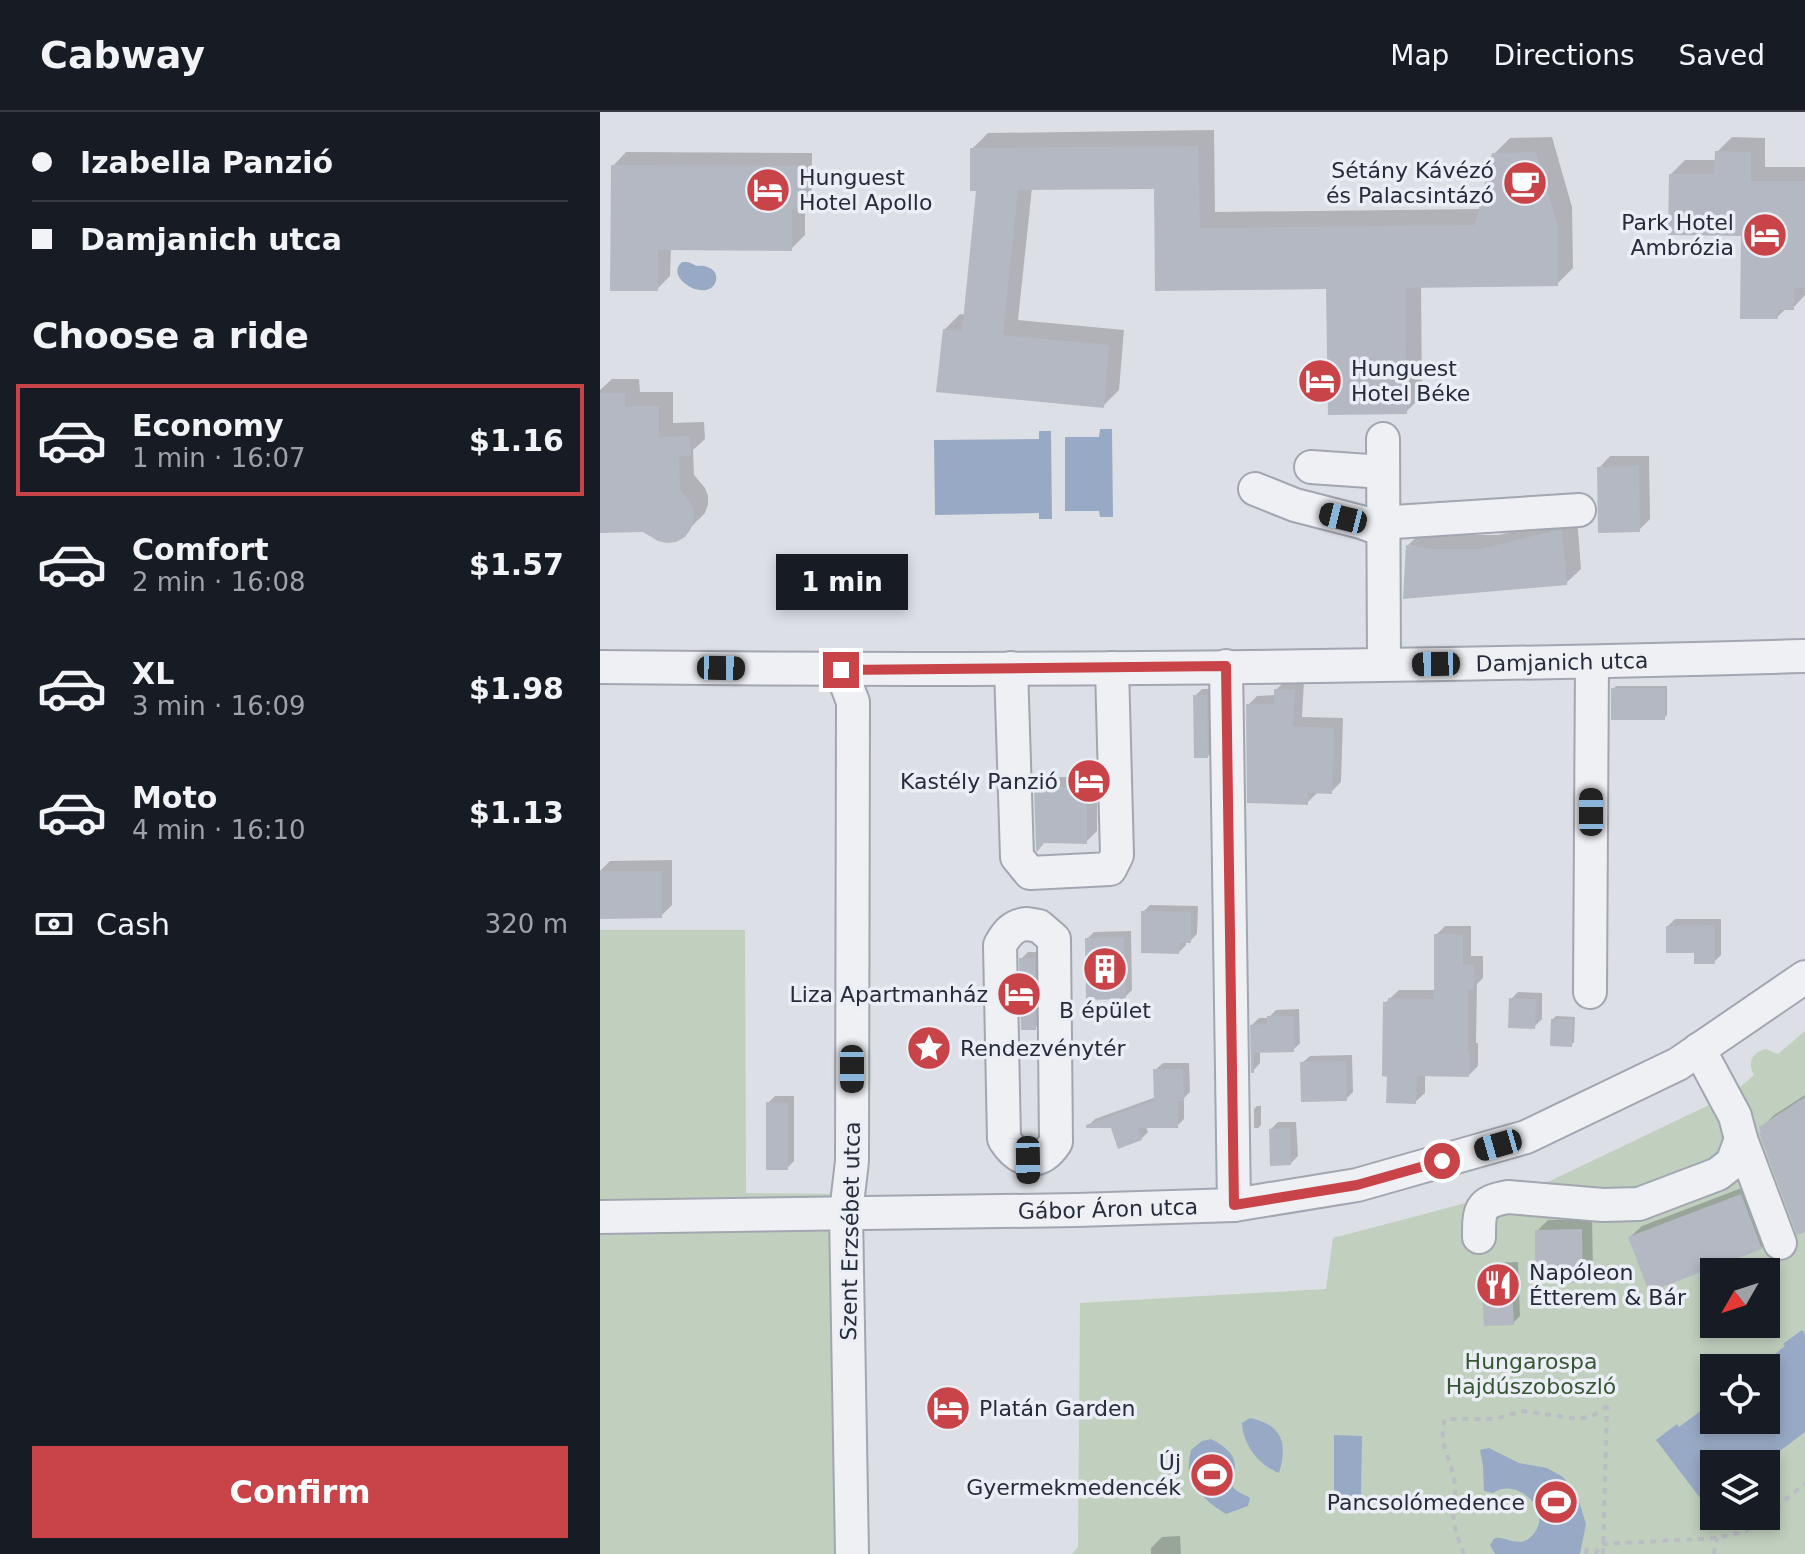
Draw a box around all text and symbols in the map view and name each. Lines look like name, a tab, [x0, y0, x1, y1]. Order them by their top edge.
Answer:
text: Cabway	[40, 33, 205, 77]
text: Map	[1390, 39, 1449, 72]
text: Directions	[1493, 39, 1634, 72]
text: Saved	[1678, 39, 1765, 72]
text: Izabella Panzió	[80, 145, 333, 180]
place label: Sétány Kávézó és Palacsintázó	[1326, 158, 1494, 208]
cafe icon: Sétány Kávézó és Palacsintázó	[1501, 159, 1549, 207]
place label: Hunguest Hotel Apollo	[799, 165, 932, 215]
hotel icon: Hunguest Hotel Apollo	[744, 166, 792, 214]
place label: Park Hotel Ambrózia	[1621, 210, 1734, 260]
hotel icon: Park Hotel Ambrózia	[1741, 211, 1789, 259]
text: Damjanich utca	[80, 222, 342, 257]
text: Choose a ride	[32, 315, 309, 356]
place label: Hunguest Hotel Béke	[1351, 356, 1470, 406]
hotel icon: Hunguest Hotel Béke	[1296, 357, 1344, 405]
icon: car	[36, 404, 108, 476]
text: Economy	[132, 408, 284, 443]
text: $1.16	[469, 423, 564, 458]
text: 1 min · 16:07	[132, 443, 306, 473]
car	[1317, 501, 1369, 535]
icon: car	[36, 528, 108, 600]
text: Comfort	[132, 532, 269, 567]
text: $1.57	[469, 547, 564, 582]
callout: 1 min	[775, 554, 907, 610]
text: 2 min · 16:08	[132, 567, 306, 597]
text: 1 min	[801, 567, 883, 597]
street label: Damjanich utca	[1475, 648, 1649, 677]
icon: car	[36, 652, 108, 724]
route end	[823, 652, 859, 688]
car	[1412, 652, 1460, 676]
text: XL	[132, 656, 174, 691]
car	[697, 656, 745, 680]
text: $1.98	[469, 671, 564, 706]
text: 3 min · 16:09	[132, 691, 306, 721]
hotel icon: Kastély Panzió	[1065, 757, 1113, 805]
place label: Kastély Panzió	[900, 769, 1058, 794]
icon: car	[36, 776, 108, 848]
text: Moto	[132, 780, 217, 815]
car	[1579, 788, 1603, 836]
text: $1.13	[469, 795, 564, 830]
text: 4 min · 16:10	[132, 815, 306, 845]
icon: cash	[32, 902, 76, 946]
text: Cash	[96, 907, 170, 942]
text: 320 m	[485, 909, 568, 939]
building icon: B épület	[1081, 945, 1129, 993]
hotel icon: Liza Apartmanház	[995, 970, 1043, 1018]
place label: Liza Apartmanház	[790, 982, 988, 1007]
place label: B épület	[1059, 998, 1151, 1023]
place icon: Rendezvénytér	[905, 1024, 953, 1072]
place label: Rendezvénytér	[960, 1036, 1127, 1061]
car	[840, 1045, 864, 1093]
street label: Szent Erzsébet utca	[836, 1121, 865, 1341]
car	[1472, 1127, 1524, 1163]
car	[1016, 1136, 1040, 1184]
route start	[1424, 1143, 1460, 1179]
street label: Gábor Áron utca	[1018, 1194, 1198, 1224]
north arrow	[1700, 1258, 1780, 1338]
map controls	[1700, 1258, 1780, 1530]
place label: Napóleon Étterem & Bár	[1529, 1260, 1687, 1310]
restaurant icon: Napóleon Étterem & Bár	[1474, 1261, 1522, 1309]
park label: Hungarospa Hajdúszoboszló	[1446, 1349, 1616, 1399]
button: locate	[1700, 1354, 1780, 1434]
hotel icon: Platán Garden	[924, 1384, 972, 1432]
place label: Platán Garden	[979, 1396, 1136, 1421]
button: Confirm	[32, 1446, 568, 1538]
place label: Új Gyermekmedencék	[966, 1450, 1181, 1500]
button: layers	[1700, 1450, 1780, 1530]
sports icon: Új Gyermekmedencék	[1188, 1451, 1236, 1499]
sports icon: Pancsolómedence	[1532, 1478, 1580, 1526]
place label: Pancsolómedence	[1327, 1490, 1525, 1515]

